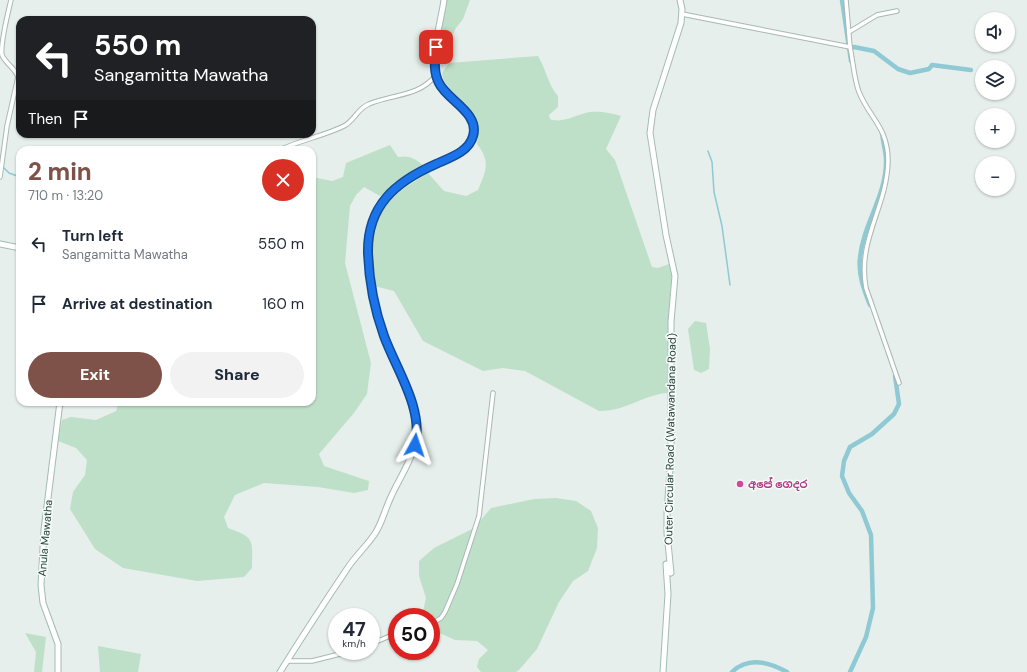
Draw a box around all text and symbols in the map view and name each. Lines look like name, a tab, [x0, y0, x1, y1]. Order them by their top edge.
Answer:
map controls	[975, 12, 1015, 196]
button: sound	[975, 12, 1015, 52]
text: 550 m	[94, 27, 181, 64]
pin	[419, 30, 453, 64]
icon: left	[28, 32, 80, 84]
icon: arrive	[425, 36, 447, 58]
button: layers	[975, 60, 1015, 100]
text: Sangamitta Mawatha	[94, 63, 268, 87]
icon: arrive	[70, 108, 92, 130]
button: +	[975, 108, 1015, 148]
text: Then	[28, 109, 62, 129]
text: 2 min	[28, 156, 92, 187]
button: −	[975, 156, 1015, 196]
button: close	[262, 159, 304, 201]
text: 710 m · 13:20	[28, 187, 103, 204]
text: Turn left	[62, 226, 123, 246]
icon: left	[28, 233, 50, 255]
text: 550 m	[258, 234, 304, 254]
text: Sangamitta Mawatha	[62, 246, 188, 263]
icon: arrive	[28, 293, 50, 315]
text: Arrive at destination	[62, 294, 213, 314]
text: 160 m	[262, 294, 304, 314]
street label: Outer Circular Road (Watawandana Road)	[661, 333, 679, 545]
button: Exit	[28, 352, 162, 398]
button: Share	[170, 352, 304, 398]
position arrow	[394, 424, 436, 466]
place label: අපේ ගෙදර	[748, 477, 807, 491]
marker: අපේ ගෙදර	[735, 479, 745, 489]
street label: Anula Mawatha	[35, 499, 55, 577]
speed limit sign: 50	[388, 608, 440, 660]
text: 47	[342, 616, 366, 642]
text: km/h	[342, 637, 366, 650]

